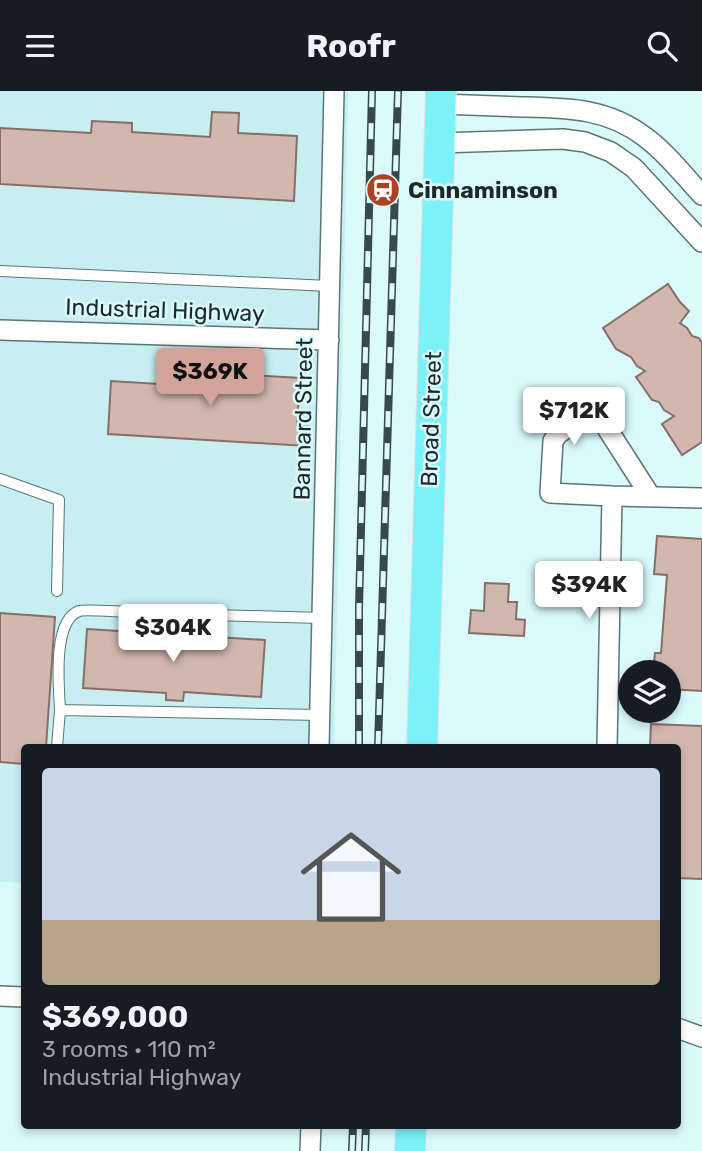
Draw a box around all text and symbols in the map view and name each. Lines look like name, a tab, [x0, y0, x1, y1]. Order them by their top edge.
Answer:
icon: menu	[21, 27, 59, 65]
text: Roofr	[306, 27, 396, 65]
icon: search	[643, 27, 681, 65]
station icon: Cinnaminson	[364, 171, 402, 209]
place label: Cinnaminson	[408, 176, 558, 204]
street label: Industrial Highway	[65, 293, 265, 327]
street label: Bannard Street	[288, 337, 318, 501]
pin: $369K	[161, 349, 259, 408]
street label: Broad Street	[415, 351, 447, 487]
text: $369K	[172, 357, 248, 385]
pin: $712K	[525, 387, 623, 447]
text: $712K	[539, 396, 609, 424]
pin: $394K	[540, 561, 638, 621]
text: $394K	[551, 570, 627, 598]
pin: $304K	[124, 605, 222, 664]
text: $304K	[134, 613, 212, 641]
map controls	[618, 660, 681, 723]
button: layers	[618, 660, 681, 723]
icon: home	[288, 814, 414, 940]
text: $369,000	[42, 999, 188, 1035]
text: 3 rooms · 110 m²	[42, 1035, 216, 1063]
text: Industrial Highway	[42, 1063, 241, 1091]

